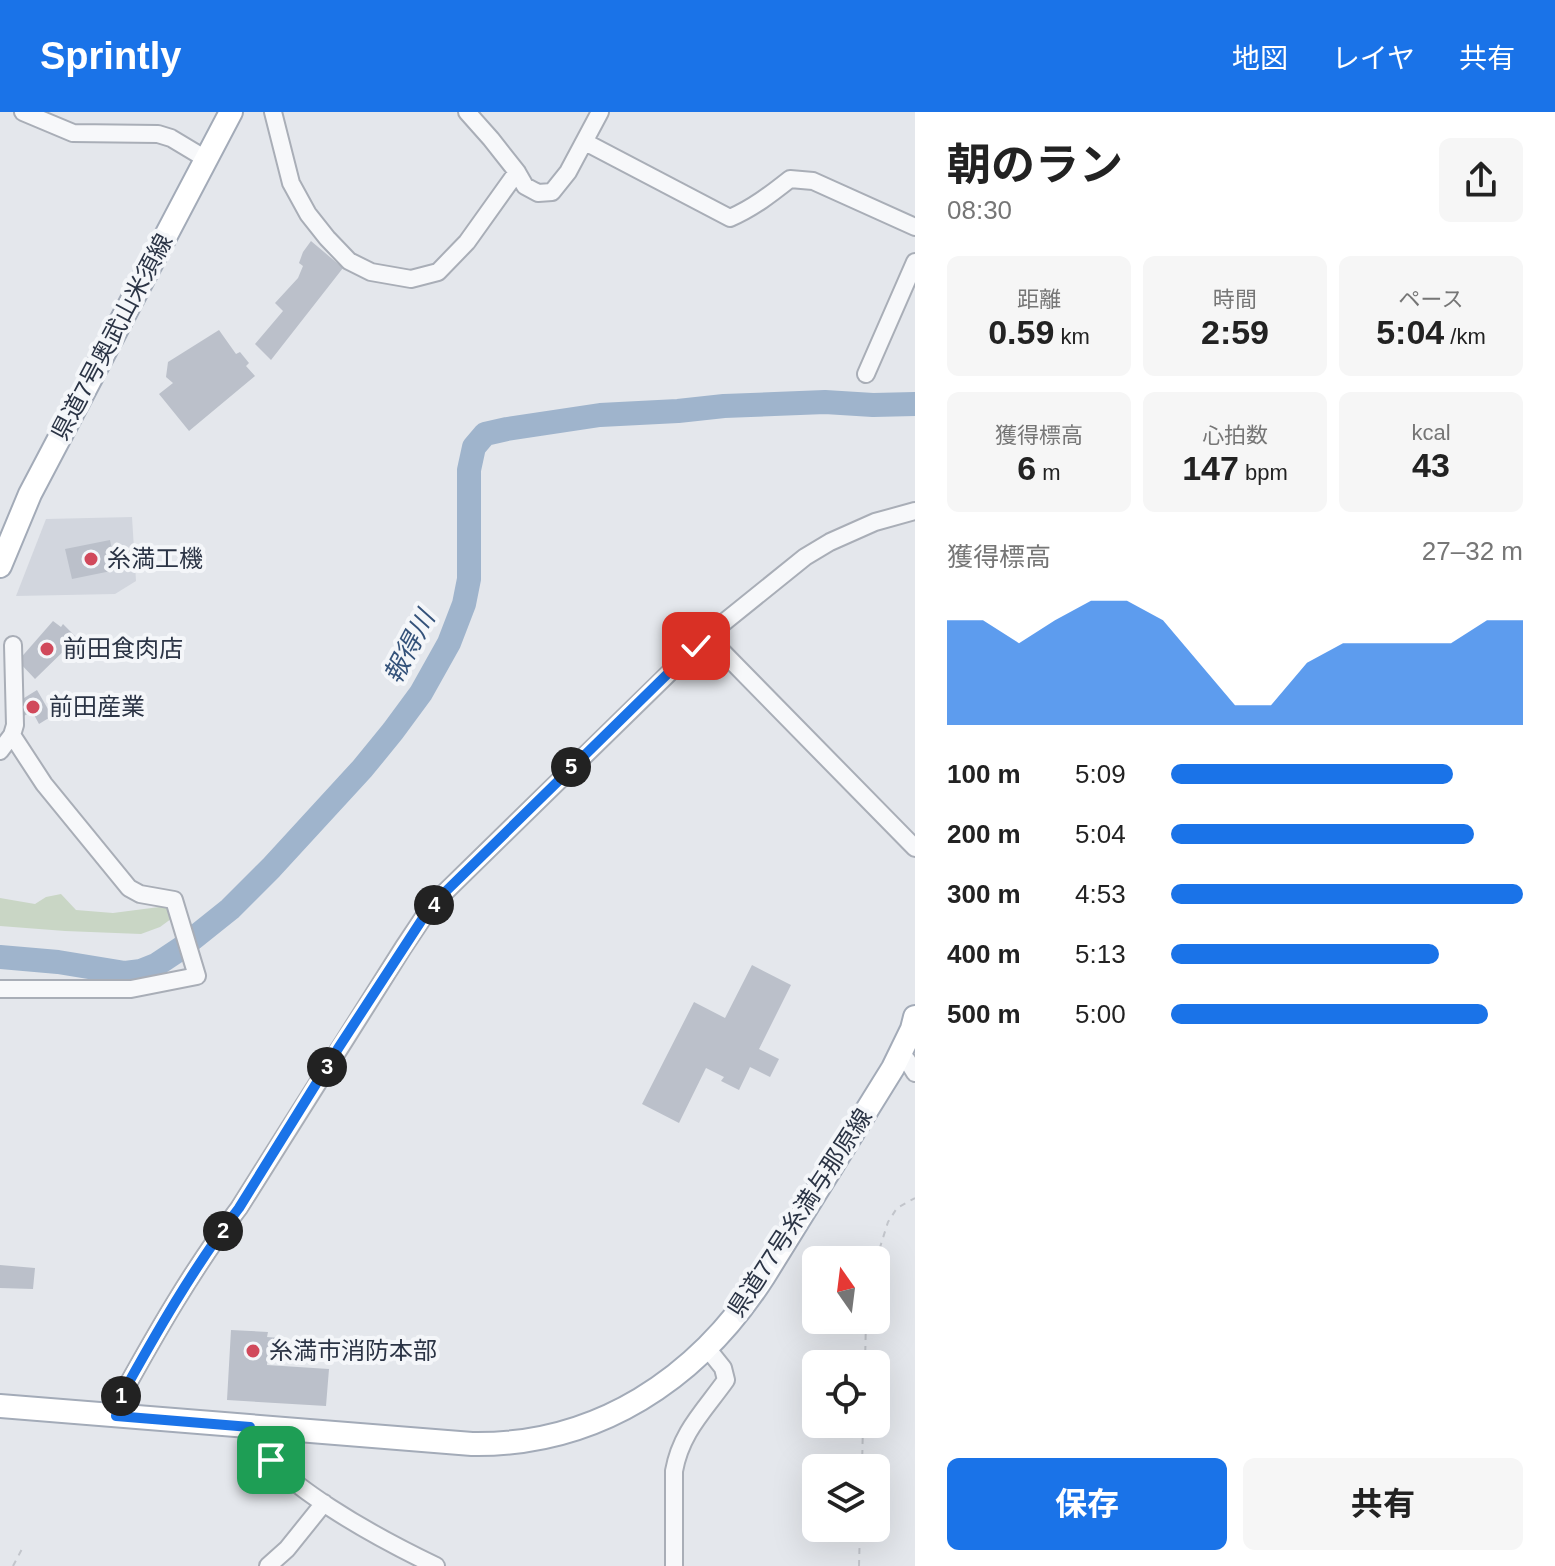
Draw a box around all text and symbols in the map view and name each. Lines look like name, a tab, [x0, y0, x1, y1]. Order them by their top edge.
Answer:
text: Sprintly	[40, 35, 181, 77]
text: 地図	[1232, 43, 1288, 74]
text: レイヤ	[1332, 43, 1415, 74]
text: 共有	[1459, 43, 1515, 74]
button: share	[1439, 138, 1523, 222]
text: 朝のラン	[947, 140, 1123, 189]
text: 08:30	[947, 195, 1012, 225]
street label: 県道7号奥武山米須線	[46, 229, 177, 444]
text: 距離	[1017, 287, 1061, 312]
text: 時間	[1213, 287, 1257, 312]
text: ペース	[1399, 287, 1463, 312]
text: 0.59	[988, 313, 1054, 351]
text: 2:59	[1201, 313, 1269, 351]
text: 5:04	[1376, 313, 1444, 351]
text: km	[1054, 324, 1090, 349]
text: /km	[1444, 324, 1486, 349]
text: kcal	[1411, 420, 1451, 445]
text: 獲得標高	[995, 423, 1083, 448]
text: 心拍数	[1202, 423, 1268, 448]
text: 43	[1412, 446, 1450, 484]
text: 6	[1017, 449, 1036, 487]
text: 147	[1182, 449, 1239, 487]
text: m	[1036, 460, 1061, 485]
text: bpm	[1239, 460, 1288, 485]
text: 27–32 m	[1422, 536, 1523, 566]
text: 獲得標高	[947, 542, 1051, 572]
place label: 糸満工機	[107, 545, 203, 572]
marker: 糸満工機	[82, 550, 100, 568]
water label: 報得川	[377, 603, 442, 688]
pin	[662, 612, 730, 680]
icon: check	[674, 624, 718, 668]
place label: 前田食肉店	[63, 635, 183, 662]
marker: 前田食肉店	[38, 640, 56, 658]
place label: 前田産業	[49, 693, 145, 720]
marker: 前田産業	[24, 698, 42, 716]
pin: 5	[551, 747, 591, 787]
text: 5	[565, 754, 577, 779]
text: 100 m	[947, 759, 1021, 789]
text: 5:09	[1075, 759, 1126, 789]
text: 200 m	[947, 819, 1021, 849]
text: 5:04	[1075, 819, 1126, 849]
text: 300 m	[947, 879, 1021, 909]
text: 4:53	[1075, 879, 1126, 909]
pin: 4	[414, 885, 454, 925]
text: 4	[428, 892, 440, 917]
text: 400 m	[947, 939, 1021, 969]
text: 5:13	[1075, 939, 1126, 969]
text: 500 m	[947, 999, 1021, 1029]
text: 5:00	[1075, 999, 1126, 1029]
pin: 3	[307, 1047, 347, 1087]
text: 3	[321, 1054, 333, 1079]
street label: 県道77号糸満与那原線	[722, 1104, 877, 1322]
pin: 2	[203, 1211, 243, 1251]
text: 2	[217, 1218, 229, 1243]
north arrow	[802, 1246, 890, 1334]
map controls	[802, 1246, 890, 1542]
place label: 糸満市消防本部	[269, 1337, 437, 1364]
marker: 糸満市消防本部	[244, 1342, 262, 1360]
button: locate	[802, 1350, 890, 1438]
pin: 1	[101, 1376, 141, 1416]
text: 1	[115, 1383, 127, 1408]
pin	[237, 1426, 305, 1494]
icon: arrive	[249, 1438, 293, 1482]
button: layers	[802, 1454, 890, 1542]
button: 保存	[947, 1458, 1227, 1550]
button: 共有	[1243, 1458, 1523, 1550]

